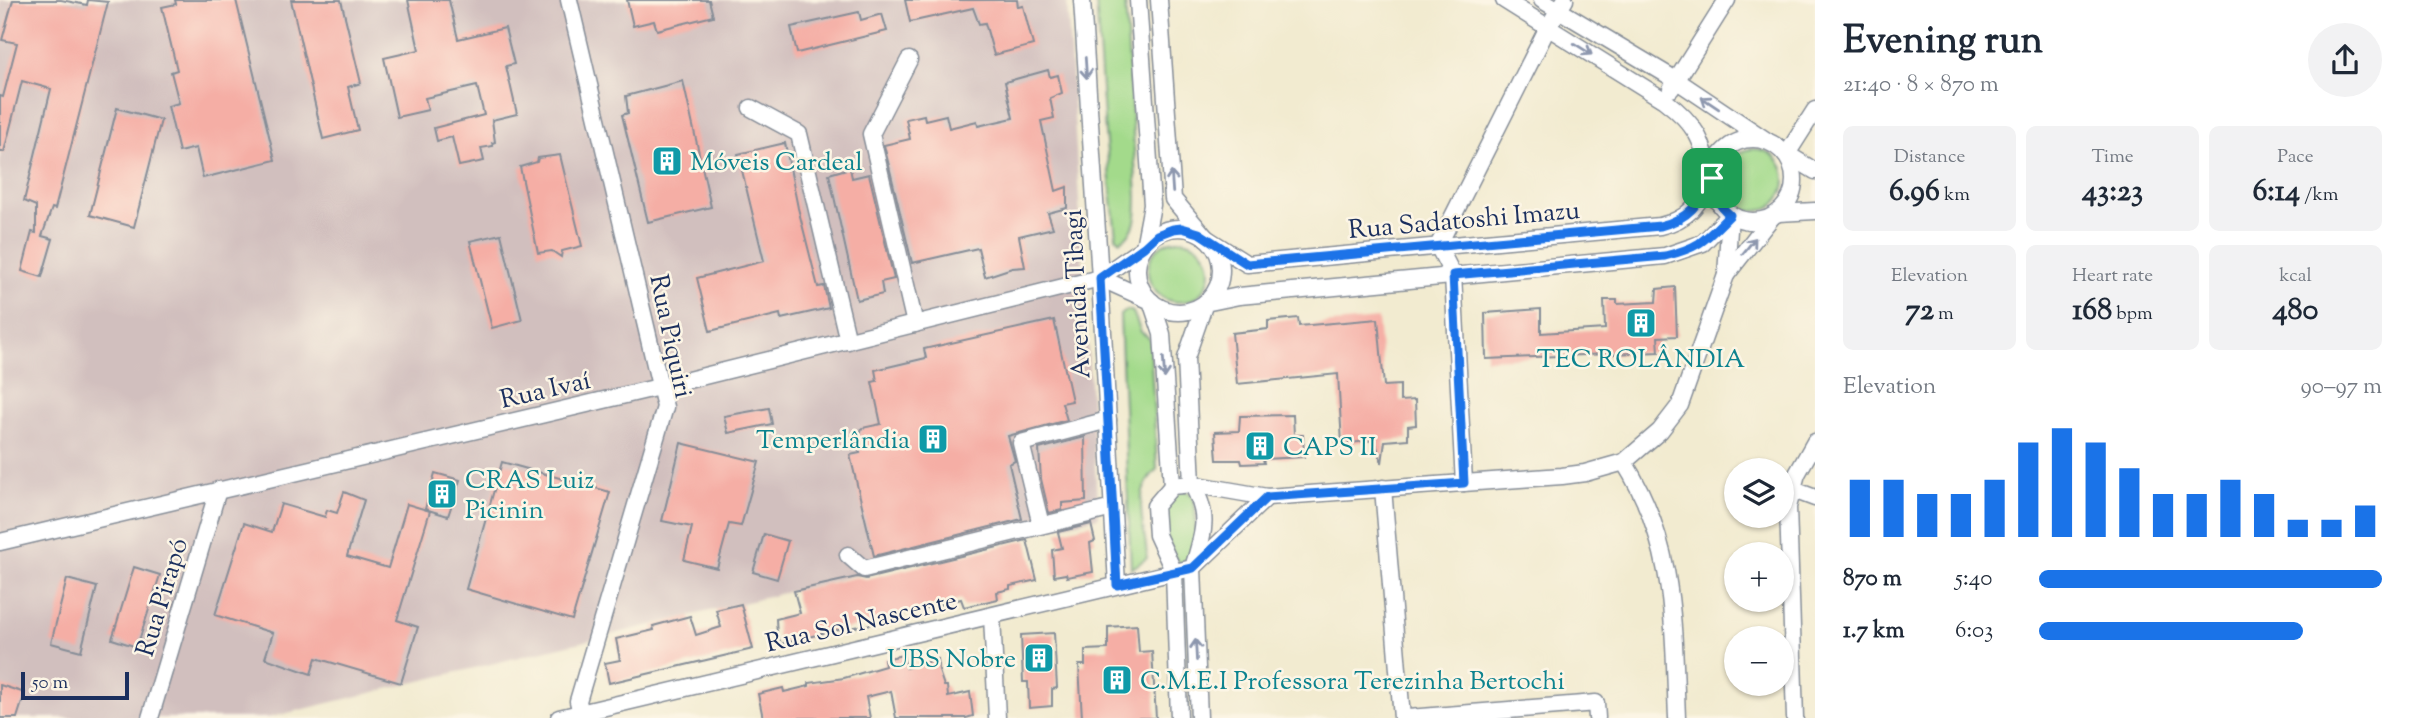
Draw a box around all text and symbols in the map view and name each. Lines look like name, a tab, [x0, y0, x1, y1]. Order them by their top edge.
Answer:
text: Evening run	[1843, 16, 2043, 70]
button: share	[2308, 23, 2382, 97]
one-way arrow	[1572, 43, 1592, 57]
one-way arrow	[1080, 56, 1093, 79]
text: 21:40 · 8 × 870 m	[1843, 69, 1999, 102]
one-way arrow	[1701, 96, 1720, 111]
building icon: Móveis Cardeal	[650, 144, 684, 178]
text: Distance	[1894, 144, 1965, 171]
text: Time	[2091, 144, 2134, 171]
text: Pace	[2277, 144, 2314, 171]
place label: Móveis Cardeal	[690, 145, 863, 182]
pin	[1682, 148, 1742, 208]
icon: arrive	[1693, 159, 1731, 197]
one-way arrow	[1165, 171, 1178, 194]
text: 6.96	[1889, 171, 1940, 214]
text: 43:23	[2082, 171, 2143, 214]
text: 6:14	[2252, 171, 2300, 214]
text: km	[1940, 182, 1970, 209]
text: /km	[2300, 182, 2339, 209]
street label: Rua Sadatoshi Imazu	[1347, 193, 1582, 250]
street label: Avenida Tibagi	[1056, 208, 1101, 379]
one-way arrow	[1741, 238, 1756, 256]
text: Elevation	[1891, 263, 1968, 290]
text: Heart rate	[2072, 263, 2153, 290]
text: kcal	[2279, 263, 2312, 290]
street label: Rua Piquiri	[638, 271, 701, 402]
text: 72	[1905, 290, 1934, 333]
text: 168	[2072, 290, 2112, 333]
text: 480	[2273, 290, 2319, 333]
text: m	[1934, 301, 1954, 328]
text: bpm	[2112, 301, 2153, 328]
building icon: TEC ROLÂNDIA	[1624, 306, 1658, 340]
place label: TEC ROLÂNDIA	[1537, 342, 1745, 379]
one-way arrow	[1158, 356, 1171, 378]
street label: Rua Ivaí	[497, 363, 595, 420]
text: Elevation	[1843, 371, 1936, 404]
text: 90–97 m	[2301, 371, 2382, 404]
building icon: Temperlândia	[916, 422, 950, 456]
place label: Temperlândia	[756, 423, 910, 460]
building icon: CAPS II	[1243, 429, 1277, 463]
place label: CAPS II	[1283, 430, 1377, 467]
map controls	[1724, 458, 1794, 696]
button: layers	[1724, 458, 1794, 528]
place label: CRAS Luiz Picinin	[465, 463, 594, 530]
building icon: CRAS Luiz Picinin	[425, 477, 459, 511]
street label: Rua Pirapó	[128, 534, 199, 662]
button: +	[1724, 542, 1794, 612]
text: 870 m	[1843, 563, 1902, 596]
text: 5:40	[1955, 563, 1992, 596]
street label: Rua Sol Nascente	[762, 583, 961, 663]
text: 1.7 km	[1843, 615, 1905, 648]
text: 6:03	[1955, 615, 1993, 648]
button: −	[1724, 626, 1794, 696]
one-way arrow	[1190, 639, 1203, 662]
building icon: UBS Nobre	[1022, 641, 1056, 675]
place label: UBS Nobre	[887, 642, 1016, 679]
building icon: C.M.E.I Professora Terezinha Bertochi	[1100, 663, 1134, 697]
place label: C.M.E.I Professora Terezinha Bertochi	[1140, 664, 1565, 701]
scale bar	[21, 669, 130, 701]
text: 50 m	[32, 670, 68, 697]

